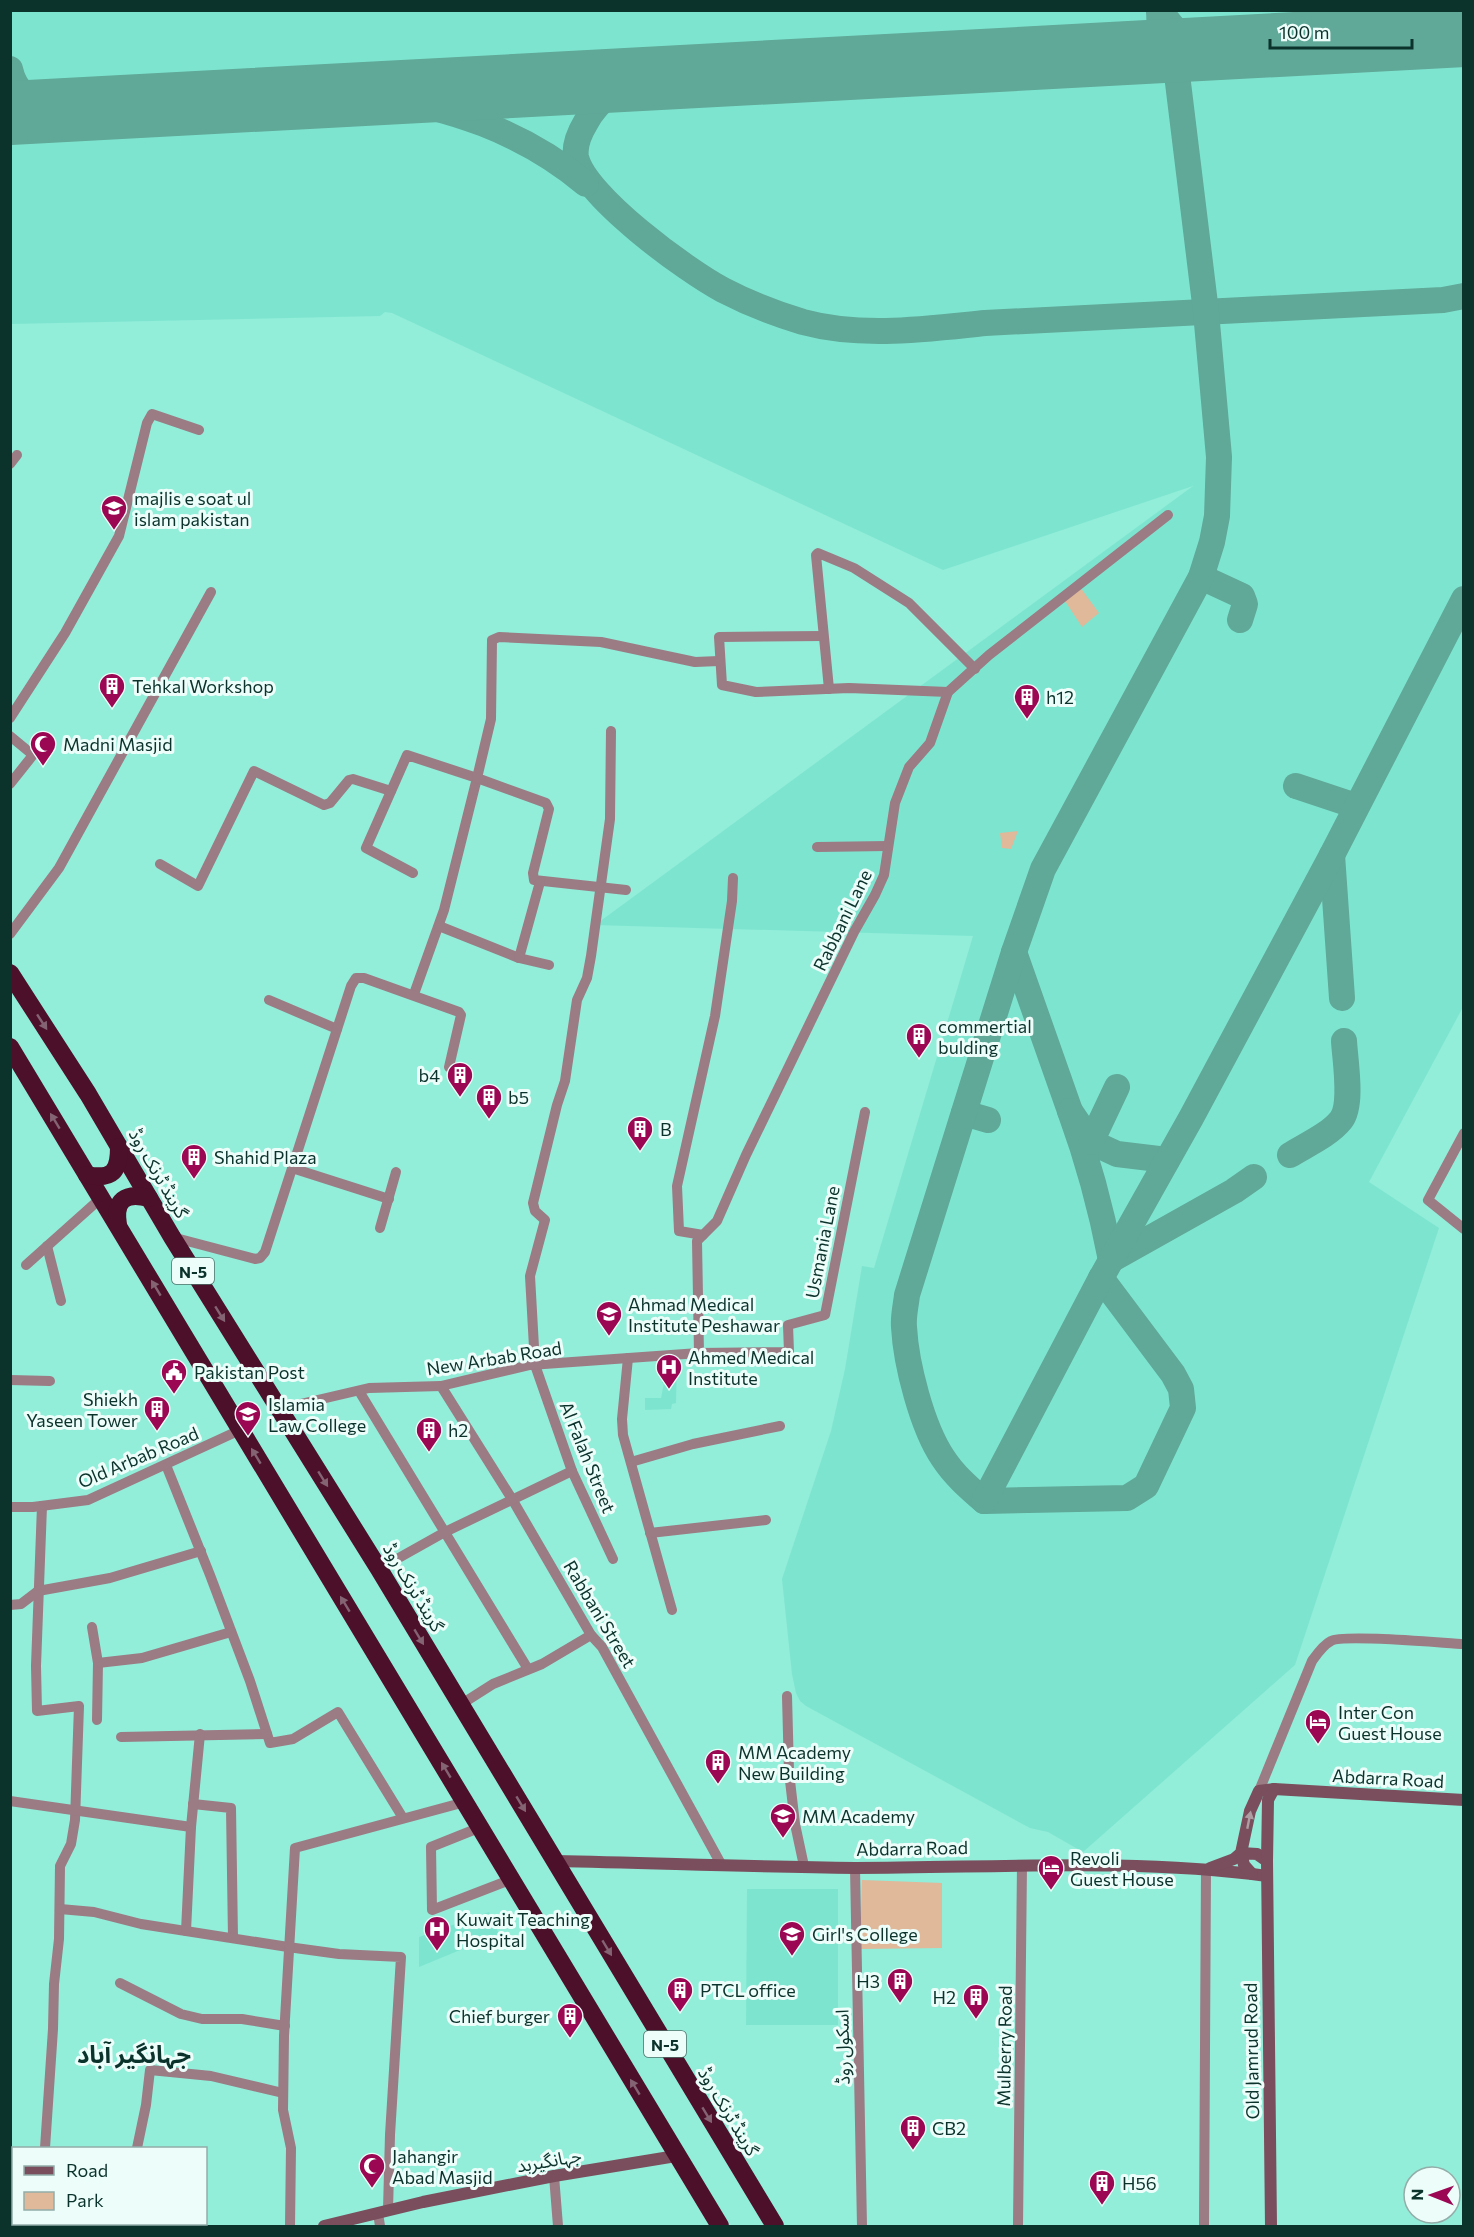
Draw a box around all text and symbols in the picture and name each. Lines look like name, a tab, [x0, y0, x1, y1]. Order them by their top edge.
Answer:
scale bar	[1270, 12, 1412, 50]
text: 100 m	[1279, 21, 1329, 43]
place label: majlis e soat ul islam pakistan	[134, 487, 251, 530]
school or university icon: majlis e soat ul islam pakistan	[99, 493, 129, 531]
building icon: Tehkal Workshop	[97, 671, 127, 709]
place label: Tehkal Workshop	[132, 675, 274, 697]
building icon: h12	[1012, 682, 1042, 720]
place label: h12	[1046, 686, 1074, 708]
mosque icon: Madni Masjid	[28, 729, 58, 767]
place label: Madni Masjid	[63, 733, 173, 755]
street label: Rabbani Lane	[808, 866, 876, 974]
one-way arrow	[36, 1014, 47, 1030]
place label: commertial bulding	[938, 1015, 1032, 1058]
building icon: commertial bulding	[904, 1021, 934, 1059]
building icon: b4	[445, 1060, 475, 1098]
place label: b4	[419, 1064, 440, 1086]
building icon: b5	[474, 1082, 504, 1120]
place label: b5	[508, 1086, 529, 1108]
one-way arrow	[50, 1113, 61, 1129]
building icon: B	[625, 1114, 655, 1152]
place label: B	[660, 1118, 672, 1140]
street label: گرینڈ ٹرنک روڈ	[124, 1124, 194, 1223]
building icon: Shahid Plaza	[179, 1142, 209, 1180]
place label: Shahid Plaza	[214, 1146, 317, 1168]
street label: Usmania Lane	[800, 1184, 844, 1300]
road number: N-5	[172, 1258, 214, 1284]
one-way arrow	[150, 1280, 161, 1296]
place label: Ahmad Medical Institute Peshawar	[628, 1293, 780, 1336]
school or university icon: Ahmad Medical Institute Peshawar	[594, 1299, 624, 1337]
one-way arrow	[214, 1306, 225, 1322]
street label: New Arbab Road	[425, 1336, 563, 1380]
place label: Ahmed Medical Institute	[688, 1346, 814, 1389]
hospital icon: Ahmed Medical Institute	[654, 1352, 684, 1390]
public building icon: Pakistan Post	[159, 1357, 189, 1395]
place label: Pakistan Post	[194, 1361, 305, 1383]
place label: Shiekh Yaseen Tower	[26, 1388, 138, 1431]
place label: Islamia Law College	[268, 1393, 366, 1436]
building icon: Shiekh Yaseen Tower	[142, 1394, 172, 1432]
street label: Al Falah Street	[556, 1398, 620, 1516]
school or university icon: Islamia Law College	[233, 1399, 263, 1437]
building icon: h2	[414, 1415, 444, 1453]
place label: h2	[448, 1419, 468, 1441]
street label: Old Arbab Road	[74, 1422, 202, 1492]
one-way arrow	[250, 1448, 261, 1464]
one-way arrow	[317, 1471, 328, 1487]
street label: گرینڈ ٹرنک روڈ	[378, 1539, 449, 1636]
street label: Rabbani Street	[559, 1556, 641, 1672]
one-way arrow	[340, 1595, 351, 1612]
one-way arrow	[414, 1629, 425, 1645]
place label: Inter Con Guest House	[1338, 1701, 1442, 1744]
hotel icon: Inter Con Guest House	[1303, 1707, 1333, 1745]
place label: MM Academy New Building	[738, 1741, 851, 1784]
building icon: MM Academy New Building	[703, 1747, 733, 1785]
one-way arrow	[441, 1762, 452, 1778]
street label: Abdarra Road	[1332, 1764, 1444, 1792]
one-way arrow	[515, 1796, 526, 1812]
school or university icon: MM Academy	[768, 1801, 798, 1839]
place label: MM Academy	[802, 1805, 915, 1827]
one-way arrow	[1245, 1810, 1254, 1829]
street label: Abdarra Road	[856, 1836, 968, 1860]
place label: Revoli Guest House	[1070, 1847, 1174, 1890]
hotel icon: Revoli Guest House	[1036, 1853, 1066, 1891]
place label: Kuwait Teaching Hospital	[456, 1908, 590, 1951]
hospital icon: Kuwait Teaching Hospital	[422, 1914, 452, 1952]
school or university icon: Girl's College	[777, 1919, 807, 1957]
place label: Girl's College	[812, 1923, 918, 1945]
one-way arrow	[602, 1940, 613, 1956]
building icon: H3	[885, 1966, 915, 2004]
place label: H3	[856, 1970, 880, 1992]
building icon: PTCL office	[665, 1975, 695, 2013]
place label: PTCL office	[700, 1979, 796, 2001]
building icon: H2	[961, 1982, 991, 2020]
street label: Old Jamrud Road	[1239, 1983, 1263, 2119]
street label: Mulberry Road	[992, 1985, 1016, 2107]
place label: H2	[933, 1986, 956, 2008]
building icon: Chief burger	[555, 2001, 585, 2039]
place label: Chief burger	[449, 2005, 550, 2027]
street label: اسکول روڈ	[830, 2009, 855, 2085]
road number: N-5	[644, 2031, 686, 2057]
district label: جہانگیر آباد	[77, 2039, 191, 2070]
street label: گرینڈ ٹرنک روڈ	[693, 2063, 764, 2160]
one-way arrow	[630, 2079, 641, 2095]
one-way arrow	[702, 2107, 713, 2123]
building icon: CB2	[898, 2113, 928, 2151]
place label: CB2	[932, 2117, 966, 2139]
street label: جہانگیربد	[515, 2143, 583, 2177]
place label: Jahangir Abad Masjid	[392, 2145, 493, 2188]
legend	[12, 2147, 207, 2225]
mosque icon: Jahangir Abad Masjid	[357, 2151, 387, 2189]
text: Road	[66, 2159, 108, 2181]
north arrow	[1402, 2165, 1462, 2225]
building icon: H56	[1087, 2168, 1117, 2206]
place label: H56	[1122, 2172, 1157, 2194]
text: Park	[66, 2189, 104, 2211]
text: N	[1407, 2189, 1426, 2201]

